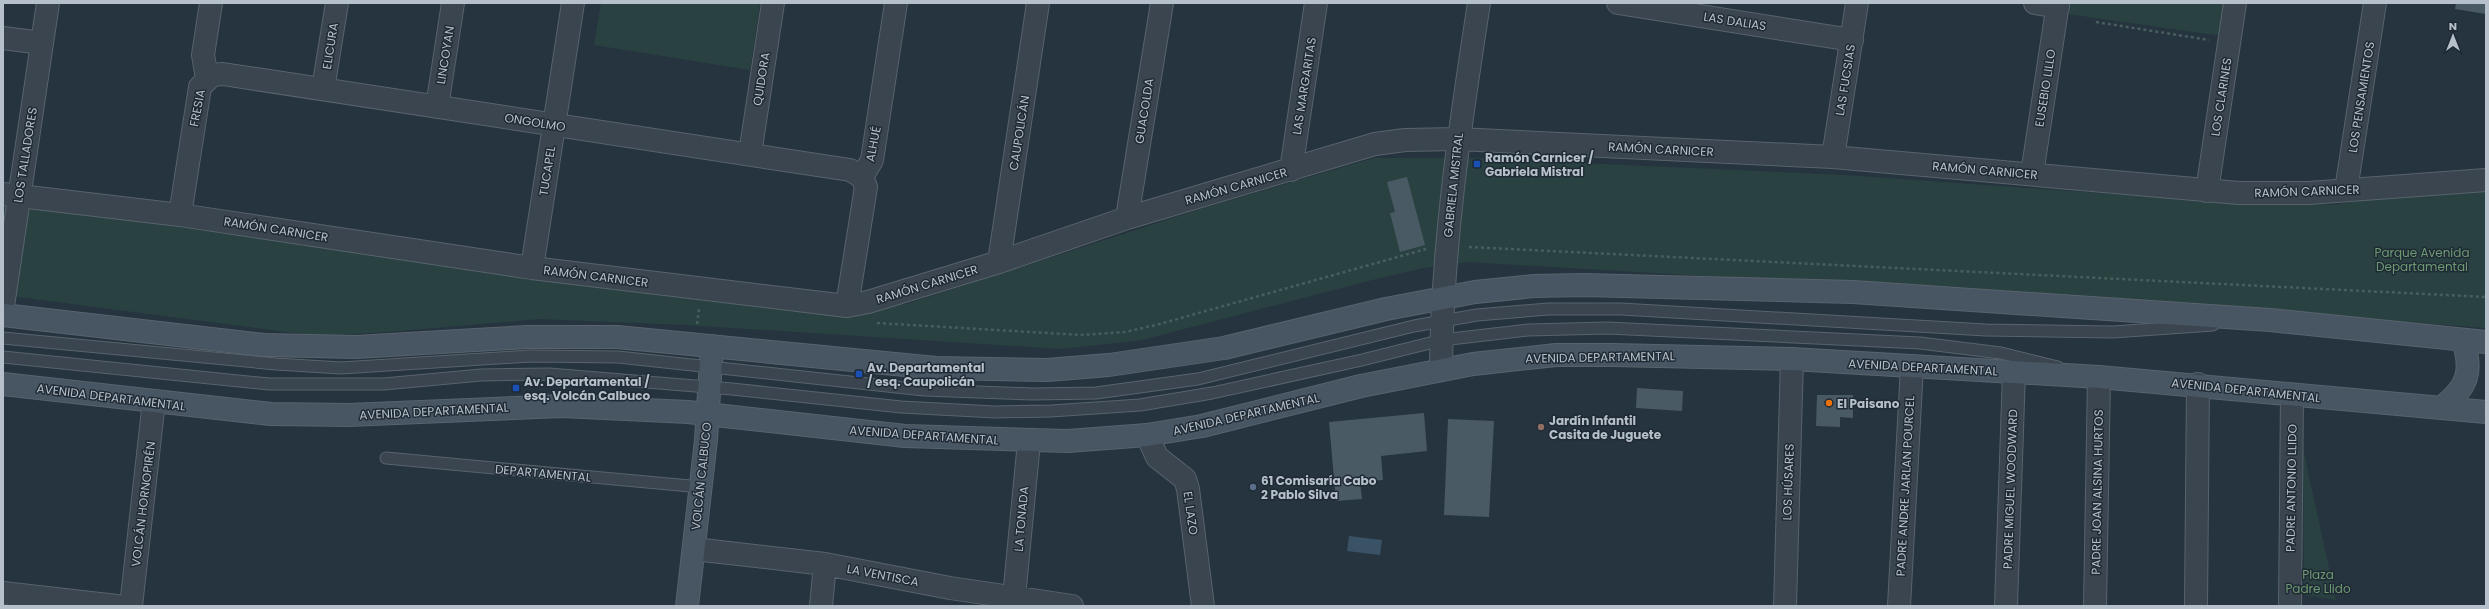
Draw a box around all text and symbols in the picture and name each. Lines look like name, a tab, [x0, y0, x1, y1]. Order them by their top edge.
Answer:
street label: LAS DALIAS	[1702, 8, 1768, 34]
north arrow	[2433, 16, 2473, 56]
text: N	[2449, 18, 2457, 34]
street label: ELICURA	[318, 21, 342, 71]
street label: LINCOYAN	[432, 25, 458, 85]
street label: LAS MARGARITAS	[1288, 36, 1320, 136]
street label: LOS PENSAMIENTOS	[2344, 40, 2378, 154]
street label: LAS FUCSIAS	[1831, 43, 1859, 117]
street label: EUSEBIO LILLO	[2030, 48, 2060, 128]
street label: QUIDORA	[748, 51, 774, 107]
street label: LOS CLARINES	[2206, 57, 2236, 137]
street label: GUACOLDA	[1130, 77, 1158, 145]
street label: FRESIA	[185, 88, 209, 128]
street label: CAUPOLICÁN	[1005, 94, 1033, 172]
street label: LOS TALLADORES	[9, 106, 41, 204]
street label: ONGOLMO	[503, 109, 567, 135]
street label: ALHUÉ	[861, 125, 885, 163]
street label: GABRIELA MISTRAL	[1439, 132, 1467, 238]
street label: RAMÓN CARNICER	[1608, 138, 1714, 160]
street label: TUCAPEL	[535, 145, 559, 197]
place label: Ramón Carnicer / Gabriela Mistral	[1485, 149, 1594, 180]
street label: RAMÓN CARNICER	[1932, 157, 2038, 183]
marker: Ramón Carnicer / Gabriela Mistral	[1472, 159, 1482, 169]
street label: RAMÓN CARNICER	[1183, 163, 1289, 209]
street label: RAMÓN CARNICER	[2254, 181, 2360, 201]
street label: RAMÓN CARNICER	[223, 212, 329, 246]
park label: Parque Avenida Departamental	[2374, 244, 2470, 275]
street label: RAMÓN CARNICER	[874, 260, 980, 308]
street label: RAMÓN CARNICER	[543, 261, 649, 291]
street label: AVENIDA DEPARTAMENTAL	[1525, 347, 1675, 367]
street label: AVENIDA DEPARTAMENTAL	[1848, 355, 1998, 379]
place label: Av. Departamental / esq. Caupolicán	[867, 359, 985, 390]
marker: Av. Departamental / esq. Caupolicán	[854, 369, 864, 379]
place label: Av. Departamental / esq. Volcán Calbuco	[524, 373, 650, 404]
street label: AVENIDA DEPARTAMENTAL	[2171, 374, 2321, 406]
street label: AVENIDA DEPARTAMENTAL	[36, 379, 186, 415]
marker: Av. Departamental / esq. Volcán Calbuco	[511, 383, 521, 393]
street label: AVENIDA DEPARTAMENTAL	[1171, 389, 1321, 439]
place label: El Paisano	[1837, 395, 1900, 412]
street label: PADRE ANDRE JARLAN POURCEL	[1892, 395, 1918, 577]
marker: El Paisano	[1824, 398, 1834, 408]
street label: AVENIDA DEPARTAMENTAL	[359, 399, 509, 423]
street label: PADRE MIGUEL WOODWARD	[1999, 409, 2021, 569]
street label: PADRE JOAN ALSINA HURTOS	[2087, 409, 2107, 575]
place label: Jardín Infantil Casita de Juguete	[1549, 412, 1662, 443]
street label: VOLCÁN CALBUCO	[687, 421, 715, 531]
street label: AVENIDA DEPARTAMENTAL	[849, 421, 999, 449]
marker: Jardín Infantil Casita de Juguete	[1536, 422, 1546, 432]
street label: PADRE ANTONIO LLIDO	[2281, 424, 2301, 552]
street label: VOLCÁN HORNOPIRÉN	[127, 440, 159, 568]
street label: LOS HÚSARES	[1778, 443, 1798, 521]
street label: DEPARTAMENTAL	[494, 460, 592, 486]
place label: 61 Comisaría Cabo 2 Pablo Silva	[1261, 472, 1377, 503]
marker: 61 Comisaría Cabo 2 Pablo Silva	[1248, 482, 1258, 492]
street label: LA TONADA	[1010, 486, 1032, 552]
street label: EL LAZO	[1180, 490, 1202, 536]
street label: LA VENTISCA	[846, 560, 920, 590]
park label: Plaza Padre Llido	[2285, 566, 2351, 597]

